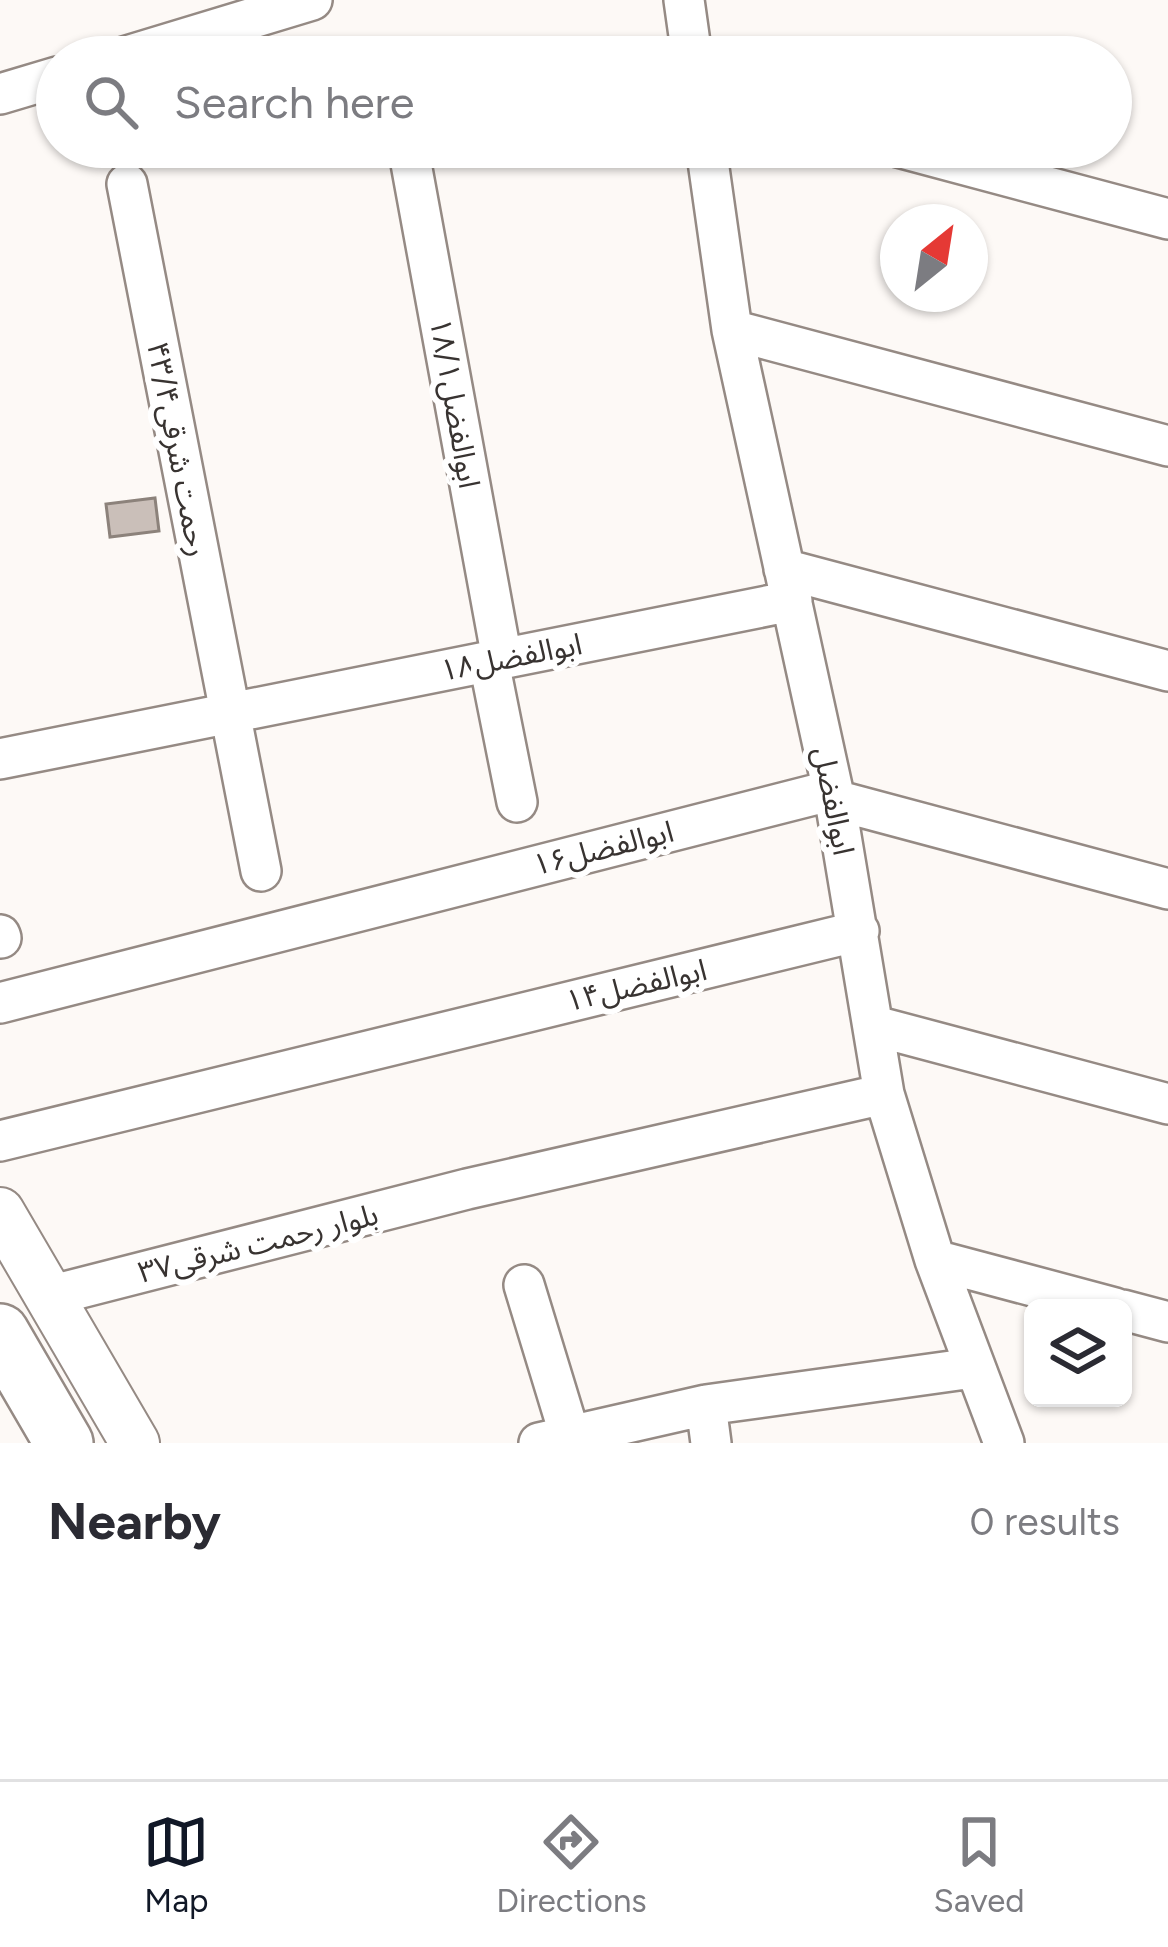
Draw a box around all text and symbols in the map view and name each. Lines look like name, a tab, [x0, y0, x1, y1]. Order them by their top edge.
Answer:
search box	[36, 36, 1132, 168]
icon: search	[78, 69, 144, 135]
text: Search here	[174, 75, 414, 129]
north arrow	[880, 204, 988, 312]
street label: ابوالفضل۱۸/۱	[422, 315, 488, 491]
street label: ۴۳/۴رحمت شرقی	[139, 338, 217, 560]
street label: ابوالفضل۱۸	[437, 625, 585, 689]
street label: ابوالفضل	[805, 744, 863, 858]
street label: ابوالفضل۱۶	[529, 813, 677, 883]
street label: ابوالفضل۱۴	[562, 951, 710, 1019]
street label: بلوار رحمت شرقی۳۷	[134, 1195, 382, 1291]
map controls	[1024, 1299, 1132, 1407]
button: layers	[1024, 1299, 1132, 1407]
text: Nearby	[48, 1491, 221, 1552]
text: 0 results	[969, 1498, 1120, 1545]
tab: Map	[143, 1809, 209, 1920]
tab: Directions	[496, 1809, 647, 1920]
tab: Saved	[934, 1809, 1025, 1920]

